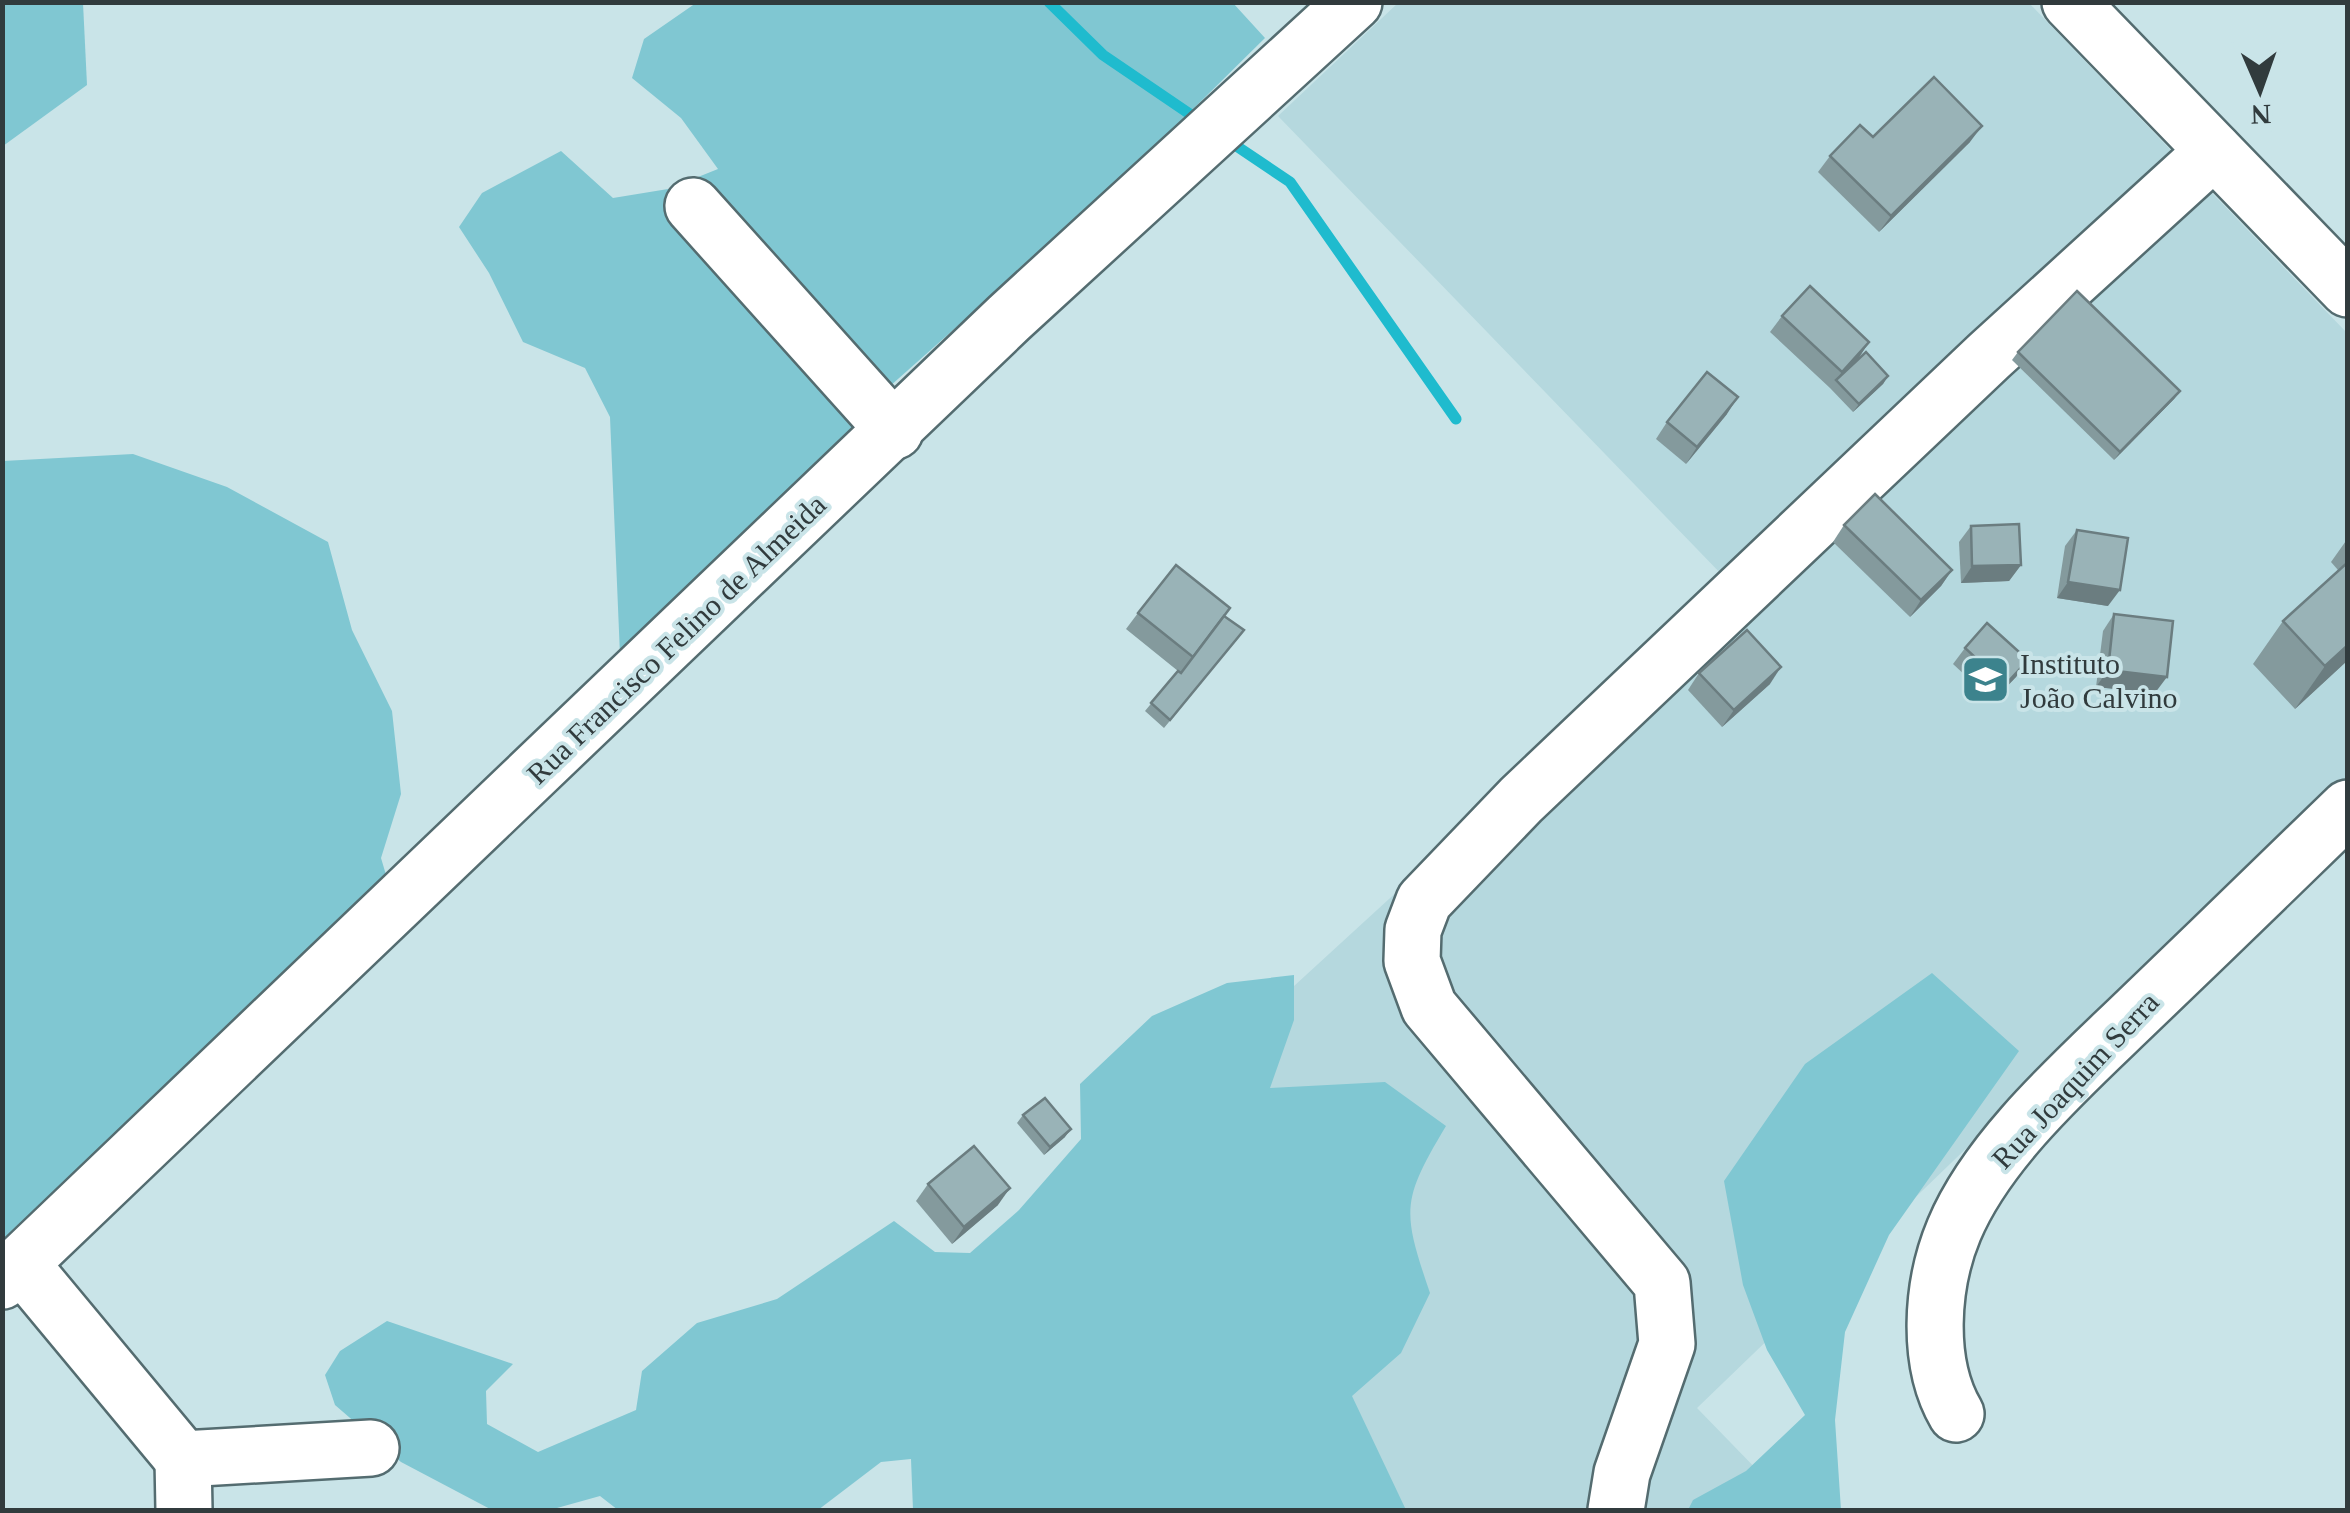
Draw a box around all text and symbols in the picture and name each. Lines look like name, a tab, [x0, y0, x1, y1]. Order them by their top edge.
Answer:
north arrow	[2210, 40, 2310, 140]
text: N	[2250, 99, 2272, 130]
street label: Rua Francisco Felino de Almeida	[520, 488, 832, 790]
place label: Instituto João Calvino	[2020, 647, 2178, 714]
school or university icon: Instituto João Calvino	[1959, 654, 2011, 706]
street label: Rua Joaquim Serra	[1985, 985, 2165, 1175]

